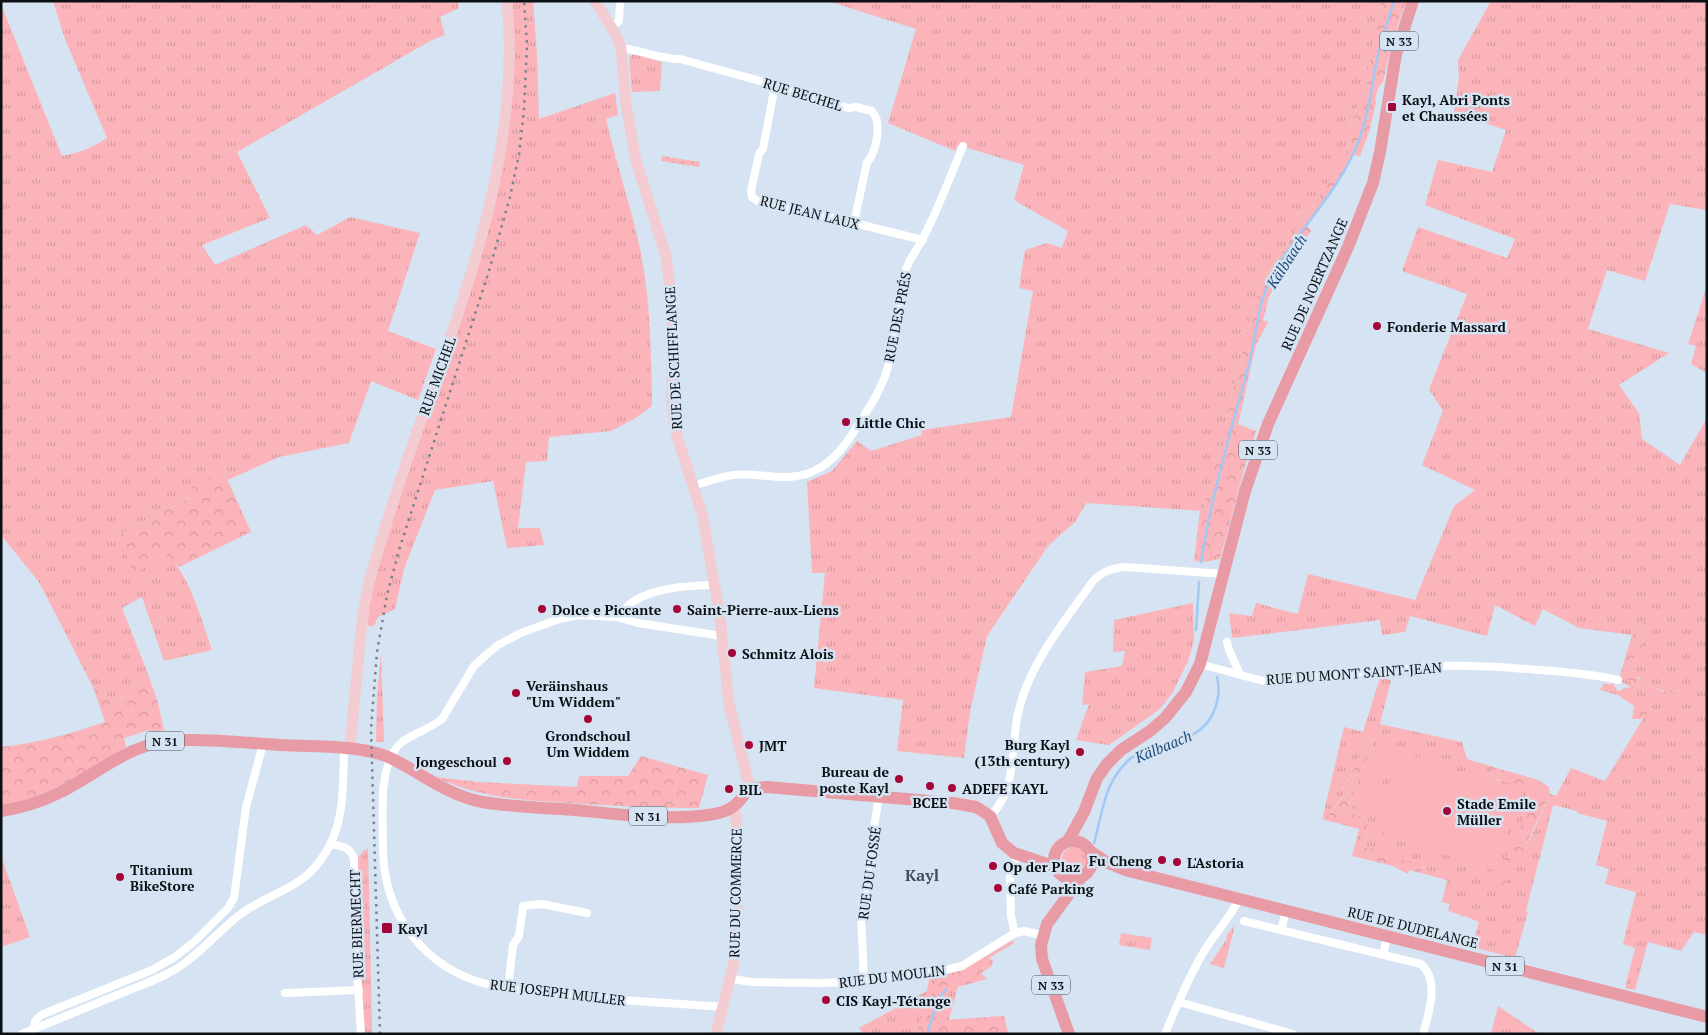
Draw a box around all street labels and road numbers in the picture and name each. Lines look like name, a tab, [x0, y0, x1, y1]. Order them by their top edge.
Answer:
road number: N 33	[1380, 31, 1418, 50]
street label: RUE BECHEL	[761, 73, 845, 115]
street label: RUE JEAN LAUX	[758, 190, 862, 234]
street label: RUE DE NOERTZANGE	[1276, 215, 1352, 353]
street label: RUE DES PRÉS	[879, 270, 915, 364]
street label: RUE DE SCHIFFLANGE	[660, 286, 686, 430]
street label: RUE MICHEL	[414, 334, 460, 418]
road number: N 33	[1239, 440, 1277, 460]
street label: RUE DU MONT SAINT-JEAN	[1265, 657, 1443, 689]
road number: N 31	[146, 731, 184, 750]
road number: N 31	[629, 806, 667, 826]
street label: RUE DU FOSSÉ	[853, 825, 885, 921]
street label: RUE DU COMMERCE	[724, 828, 746, 958]
street label: RUE BIERMECHT	[345, 869, 367, 979]
street label: RUE DE DUDELANGE	[1346, 902, 1480, 952]
road number: N 31	[1486, 956, 1524, 976]
street label: RUE DU MOULIN	[838, 960, 946, 992]
street label: RUE JOSEPH MULLER	[489, 974, 627, 1010]
road number: N 33	[1032, 976, 1070, 994]

